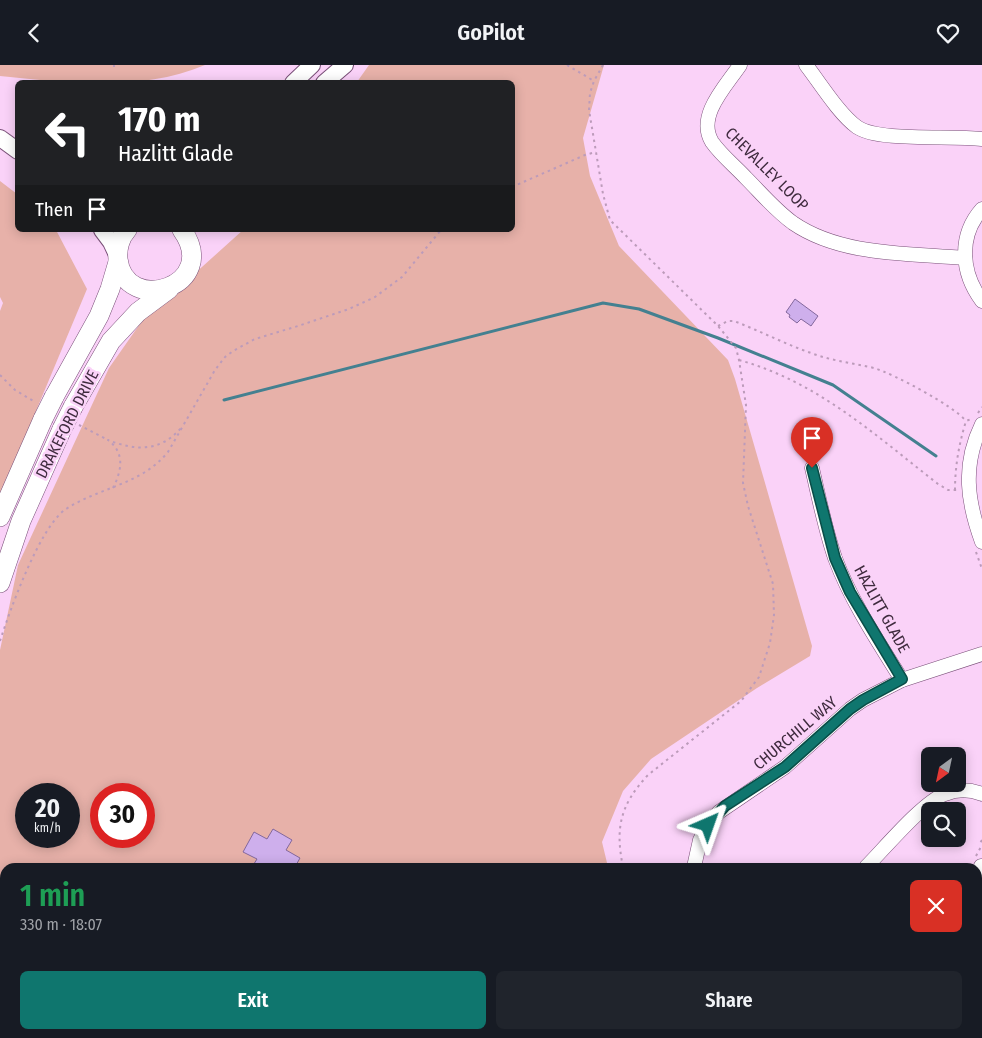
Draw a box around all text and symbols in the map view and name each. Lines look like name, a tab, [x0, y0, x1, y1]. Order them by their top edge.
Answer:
icon: back	[20, 19, 48, 47]
text: GoPilot	[457, 19, 525, 46]
icon: heart	[934, 19, 962, 47]
text: 170 m	[118, 98, 201, 140]
icon: left	[35, 100, 100, 165]
street label: CHEVALLEY LOOP	[721, 123, 813, 215]
text: Hazlitt Glade	[118, 140, 233, 167]
icon: arrive	[83, 195, 111, 223]
text: Then	[35, 198, 73, 221]
street label: DRAKEFORD DRIVE	[32, 367, 102, 481]
pin	[791, 417, 833, 468]
icon: arrive	[798, 424, 826, 452]
street label: HAZLITT GLADE	[850, 562, 914, 656]
street label: CHURCHILL WAY	[749, 692, 841, 773]
north arrow	[921, 747, 966, 793]
map controls	[921, 747, 966, 847]
speed limit sign: 30	[90, 783, 155, 848]
text: 20	[35, 794, 60, 824]
position arrow	[681, 798, 733, 850]
button: search	[921, 802, 966, 847]
text: km/h	[34, 821, 61, 835]
text: 1 min	[20, 878, 85, 914]
button: close	[910, 880, 962, 932]
text: 330 m · 18:07	[20, 915, 102, 934]
button: Exit	[20, 971, 486, 1029]
button: Share	[496, 971, 962, 1029]

